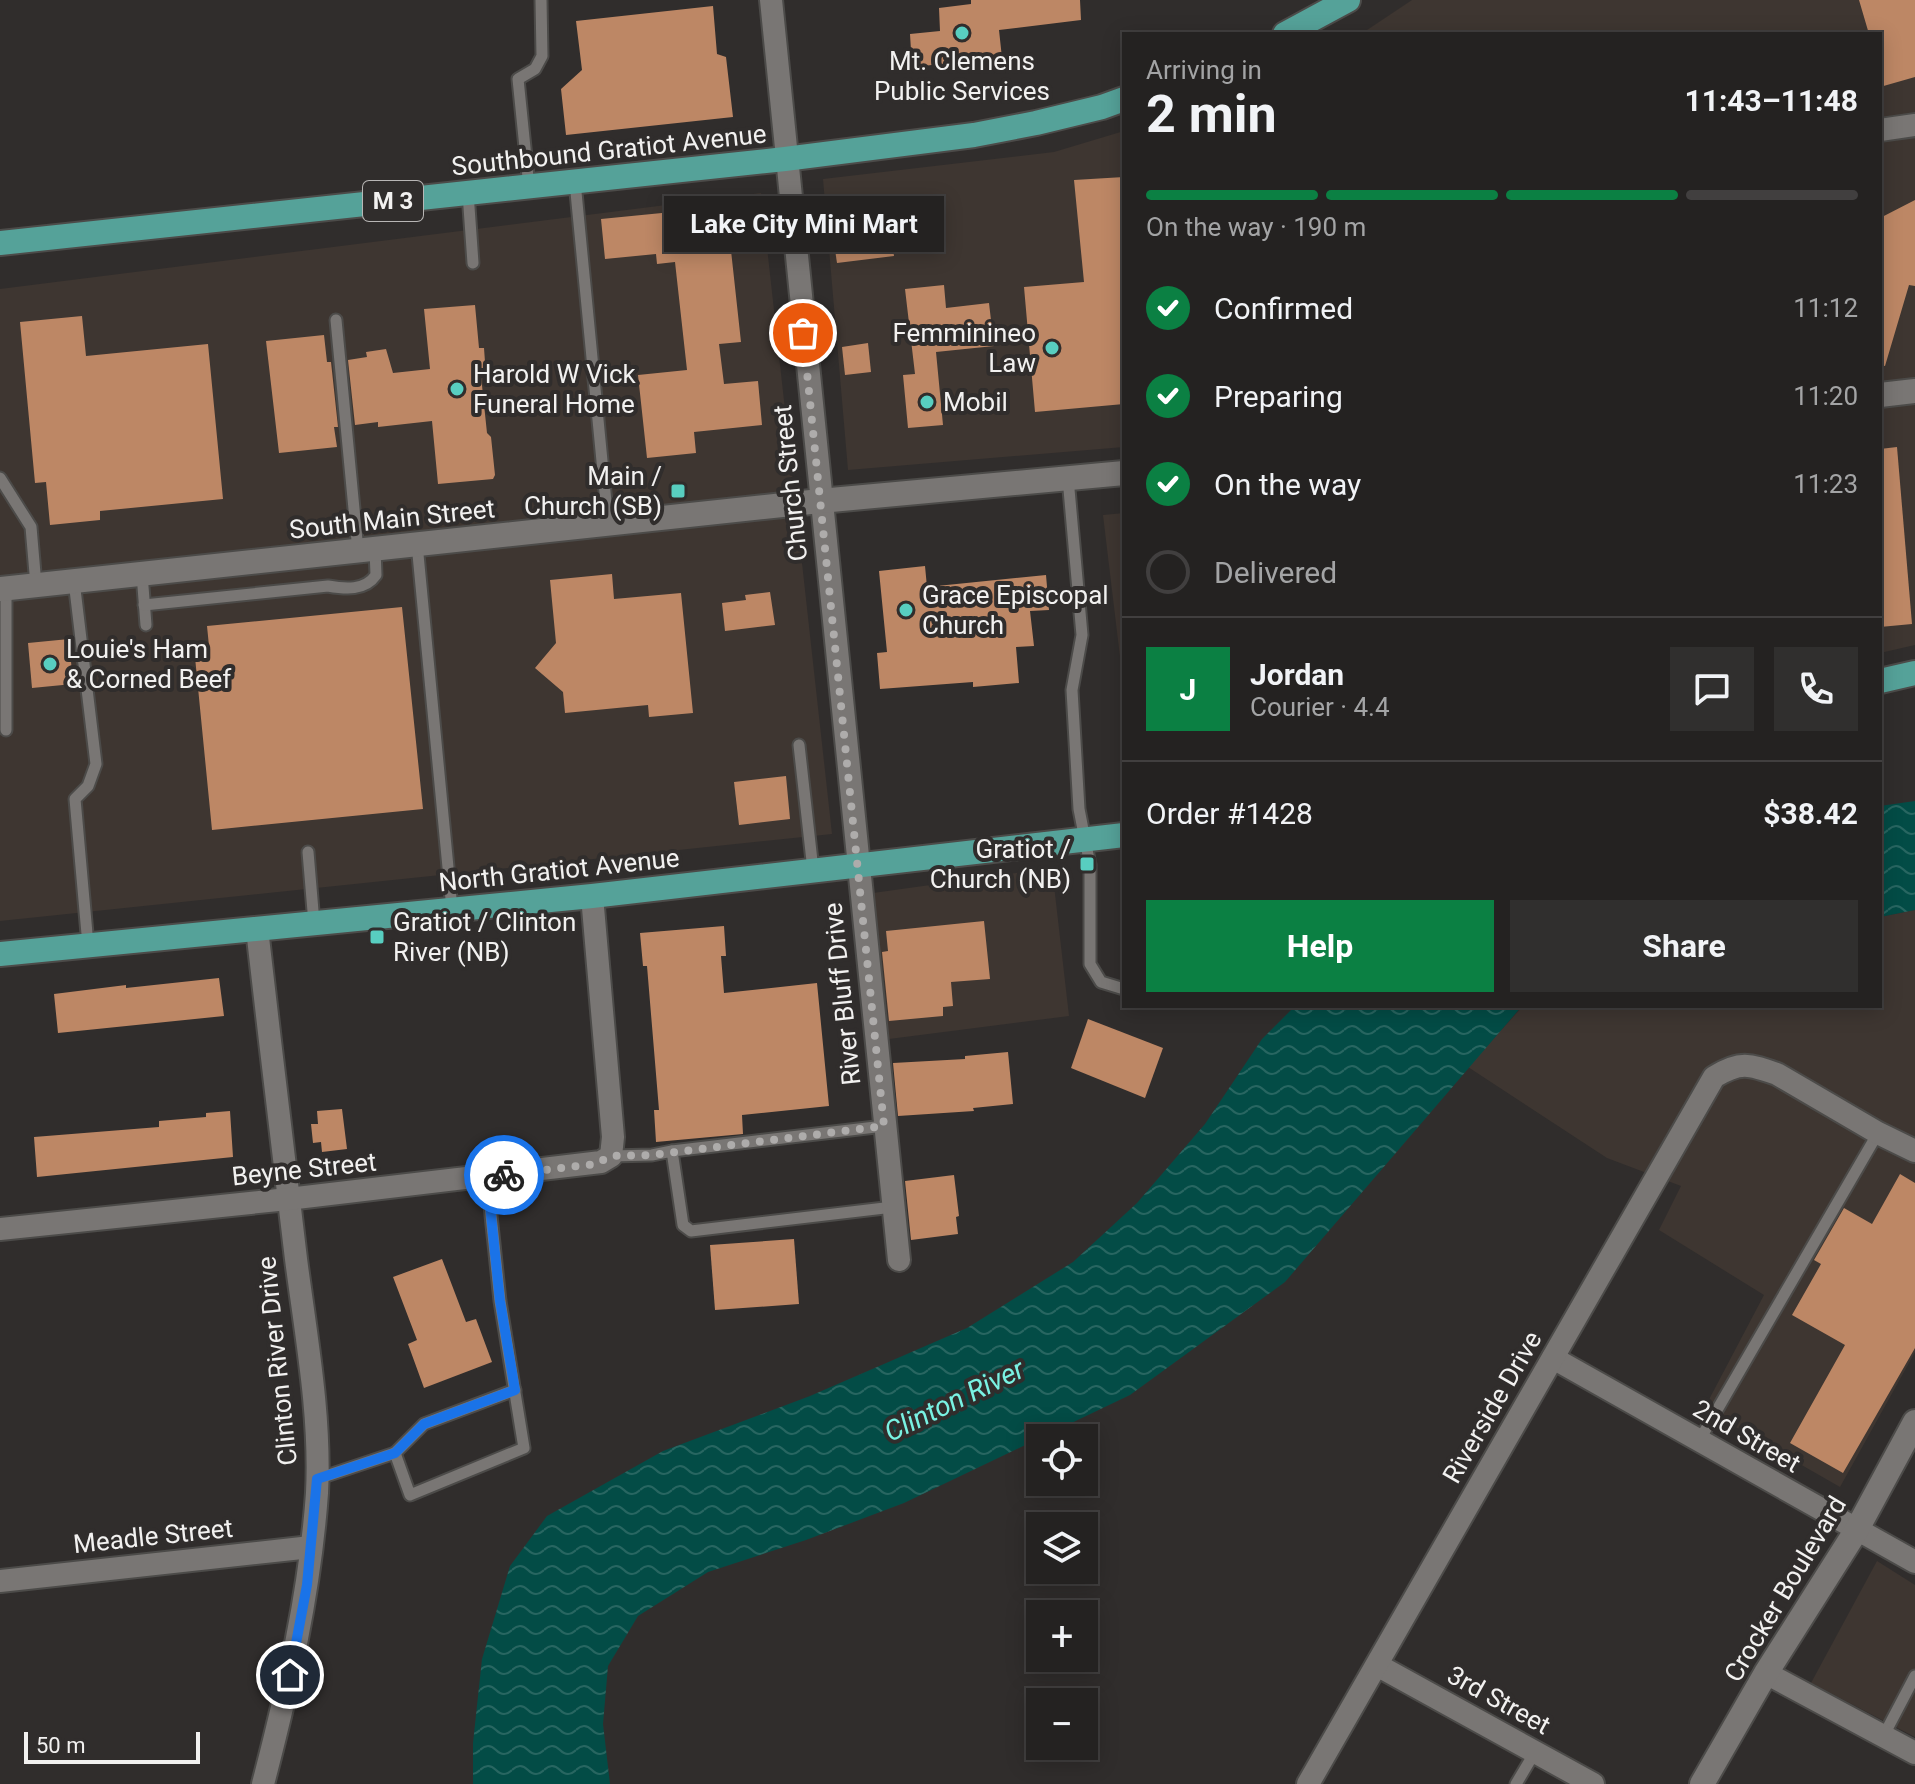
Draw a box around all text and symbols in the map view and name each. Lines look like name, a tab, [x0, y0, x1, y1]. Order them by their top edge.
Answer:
marker: Mt. Clemens Public Services	[953, 24, 971, 42]
place label: Mt. Clemens Public Services	[874, 46, 1050, 106]
text: Arriving in	[1146, 55, 1262, 85]
text: 11:43–11:48	[1684, 83, 1858, 118]
text: 2 min	[1146, 84, 1277, 145]
street label: Southbound Gratiot Avenue	[450, 119, 768, 181]
road number: M 3	[363, 181, 423, 221]
callout: Lake City Mini Mart	[663, 197, 943, 253]
text: Lake City Mini Mart	[690, 209, 918, 239]
text: On the way · 190 m	[1146, 212, 1366, 242]
icon: check	[1146, 286, 1190, 330]
text: Confirmed	[1214, 291, 1353, 326]
text: 11:12	[1793, 293, 1858, 323]
pin	[769, 299, 837, 367]
icon: bag	[781, 311, 825, 355]
place label: Femminineo Law	[893, 318, 1036, 378]
marker: Femminineo Law	[1043, 339, 1061, 357]
place label: Harold W Vick Funeral Home	[473, 359, 637, 419]
icon: check	[1146, 374, 1190, 418]
text: Preparing	[1214, 379, 1343, 414]
marker: Harold W Vick Funeral Home	[448, 380, 466, 398]
text: 11:20	[1793, 381, 1858, 411]
place label: Mobil	[943, 387, 1008, 417]
marker: Mobil	[918, 393, 936, 411]
street label: Church Street	[767, 403, 813, 563]
place label: Main / Church (SB)	[524, 461, 662, 521]
icon: check	[1146, 462, 1190, 506]
text: On the way	[1214, 467, 1361, 502]
text: 11:23	[1793, 469, 1858, 499]
marker: Main / Church (SB)	[669, 482, 687, 500]
street label: South Main Street	[288, 493, 496, 545]
text: Delivered	[1214, 555, 1337, 590]
place label: Grace Episcopal Church	[922, 580, 1109, 640]
marker: Grace Episcopal Church	[897, 601, 915, 619]
place label: Louie's Ham & Corned Beef	[66, 634, 232, 694]
button: chat	[1670, 647, 1754, 731]
button: phone	[1774, 647, 1858, 731]
marker: Louie's Ham & Corned Beef	[41, 655, 59, 673]
text: Jordan	[1250, 657, 1344, 692]
text: J	[1180, 672, 1196, 707]
text: Courier · 4.4	[1250, 692, 1390, 722]
text: Order #1428	[1146, 796, 1313, 831]
text: $38.42	[1763, 796, 1858, 831]
place label: Gratiot / Church (NB)	[930, 834, 1071, 894]
street label: North Gratiot Avenue	[437, 842, 681, 898]
marker: Gratiot / Church (NB)	[1078, 855, 1096, 873]
button: Help	[1146, 900, 1494, 992]
button: Share	[1510, 900, 1858, 992]
street label: River Bluff Drive	[817, 901, 867, 1087]
place label: Gratiot / Clinton River (NB)	[393, 907, 576, 967]
marker: Gratiot / Clinton River (NB)	[368, 928, 386, 946]
courier	[464, 1135, 544, 1215]
street label: Beyne Street	[230, 1146, 378, 1192]
icon: bike	[482, 1153, 526, 1197]
street label: Clinton River Drive	[251, 1255, 303, 1467]
street label: Riverside Drive	[1436, 1326, 1548, 1488]
water label: Clinton River	[879, 1352, 1030, 1449]
street label: 2nd Street	[1688, 1393, 1806, 1479]
map controls	[1026, 1424, 1098, 1760]
button: locate	[1026, 1424, 1098, 1496]
street label: Crocker Boulevard	[1718, 1491, 1852, 1687]
button: layers	[1026, 1512, 1098, 1584]
street label: Meadle Street	[72, 1513, 234, 1559]
button: +	[1026, 1600, 1098, 1672]
pin	[256, 1641, 324, 1709]
icon: home	[268, 1653, 312, 1697]
street label: 3rd Street	[1442, 1660, 1556, 1740]
button: −	[1026, 1688, 1098, 1760]
scale bar	[24, 1728, 200, 1764]
text: 50 m	[36, 1733, 85, 1758]

